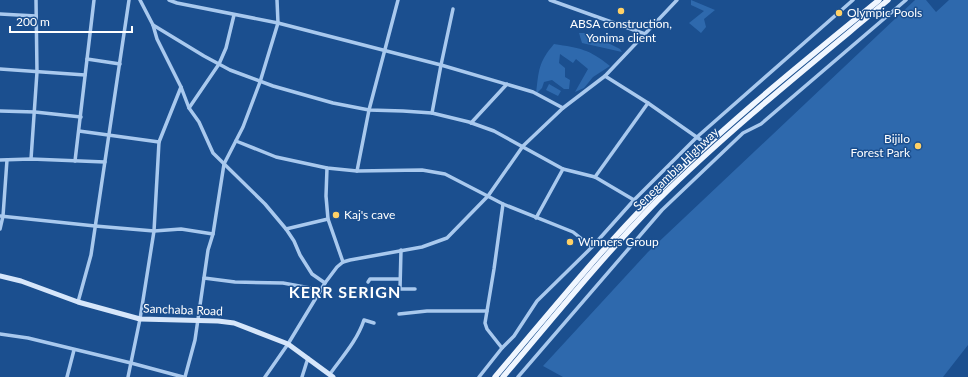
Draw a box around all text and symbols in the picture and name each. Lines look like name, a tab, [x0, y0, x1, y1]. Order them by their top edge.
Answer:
place label: Olympic Pools	[847, 5, 922, 20]
marker: ABSA construction, Yonima client	[616, 6, 626, 16]
scale bar	[10, 8, 132, 34]
marker: Olympic Pools	[834, 8, 844, 18]
text: 200 m	[16, 14, 50, 29]
place label: ABSA construction, Yonima client	[570, 16, 672, 45]
street label: Senegambia Highway	[630, 124, 722, 213]
place label: Bijilo Forest Park	[850, 131, 911, 160]
marker: Bijilo Forest Park	[913, 141, 923, 151]
place label: Kaj's cave	[344, 207, 395, 222]
marker: Kaj's cave	[331, 210, 341, 220]
place label: Winners Group	[578, 234, 659, 249]
marker: Winners Group	[565, 237, 575, 247]
district label: KERR SERIGN	[289, 282, 401, 301]
street label: Sanchaba Road	[143, 301, 223, 318]

